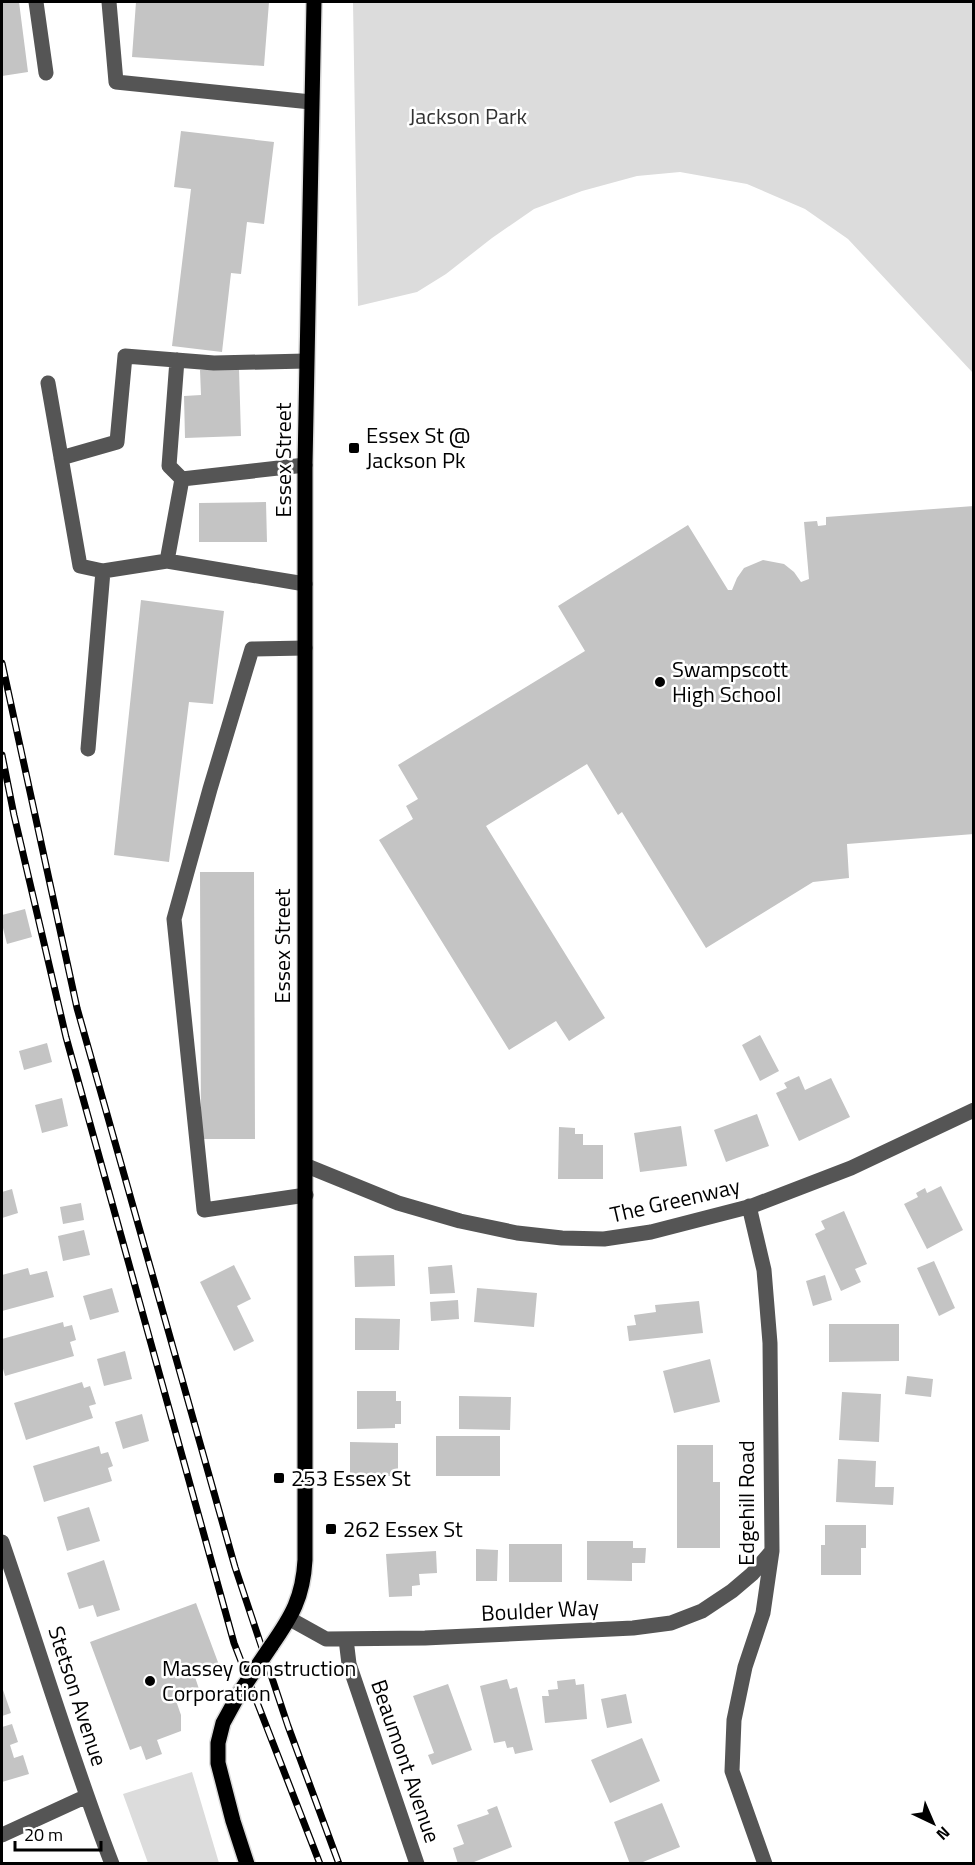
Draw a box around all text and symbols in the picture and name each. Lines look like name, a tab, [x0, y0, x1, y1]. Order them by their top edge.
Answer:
park label: Jackson Park	[409, 99, 528, 133]
street label: Essex Street	[266, 402, 300, 518]
place label: Essex St @ Jackson Pk	[366, 418, 470, 477]
marker: Essex St @ Jackson Pk	[347, 441, 361, 455]
place label: Swampscott High School	[672, 652, 788, 711]
marker: Swampscott High School	[653, 675, 667, 689]
street label: Essex Street	[265, 888, 299, 1004]
street label: The Greenway	[607, 1168, 744, 1231]
street label: Edgehill Road	[729, 1440, 763, 1566]
place label: 253 Essex St	[291, 1461, 411, 1495]
marker: 253 Essex St	[272, 1471, 286, 1485]
place label: 262 Essex St	[343, 1512, 463, 1546]
marker: 262 Essex St	[324, 1522, 338, 1536]
street label: Boulder Way	[480, 1590, 600, 1630]
street label: Stetson Avenue	[39, 1622, 117, 1770]
place label: Massey Construction Corporation	[162, 1651, 356, 1710]
marker: Massey Construction Corporation	[143, 1674, 157, 1688]
street label: Beaumont Avenue	[362, 1675, 450, 1847]
north arrow	[903, 1793, 963, 1853]
scale bar	[15, 1814, 100, 1852]
text: 20 m	[24, 1821, 63, 1848]
text: N	[931, 1821, 956, 1846]

